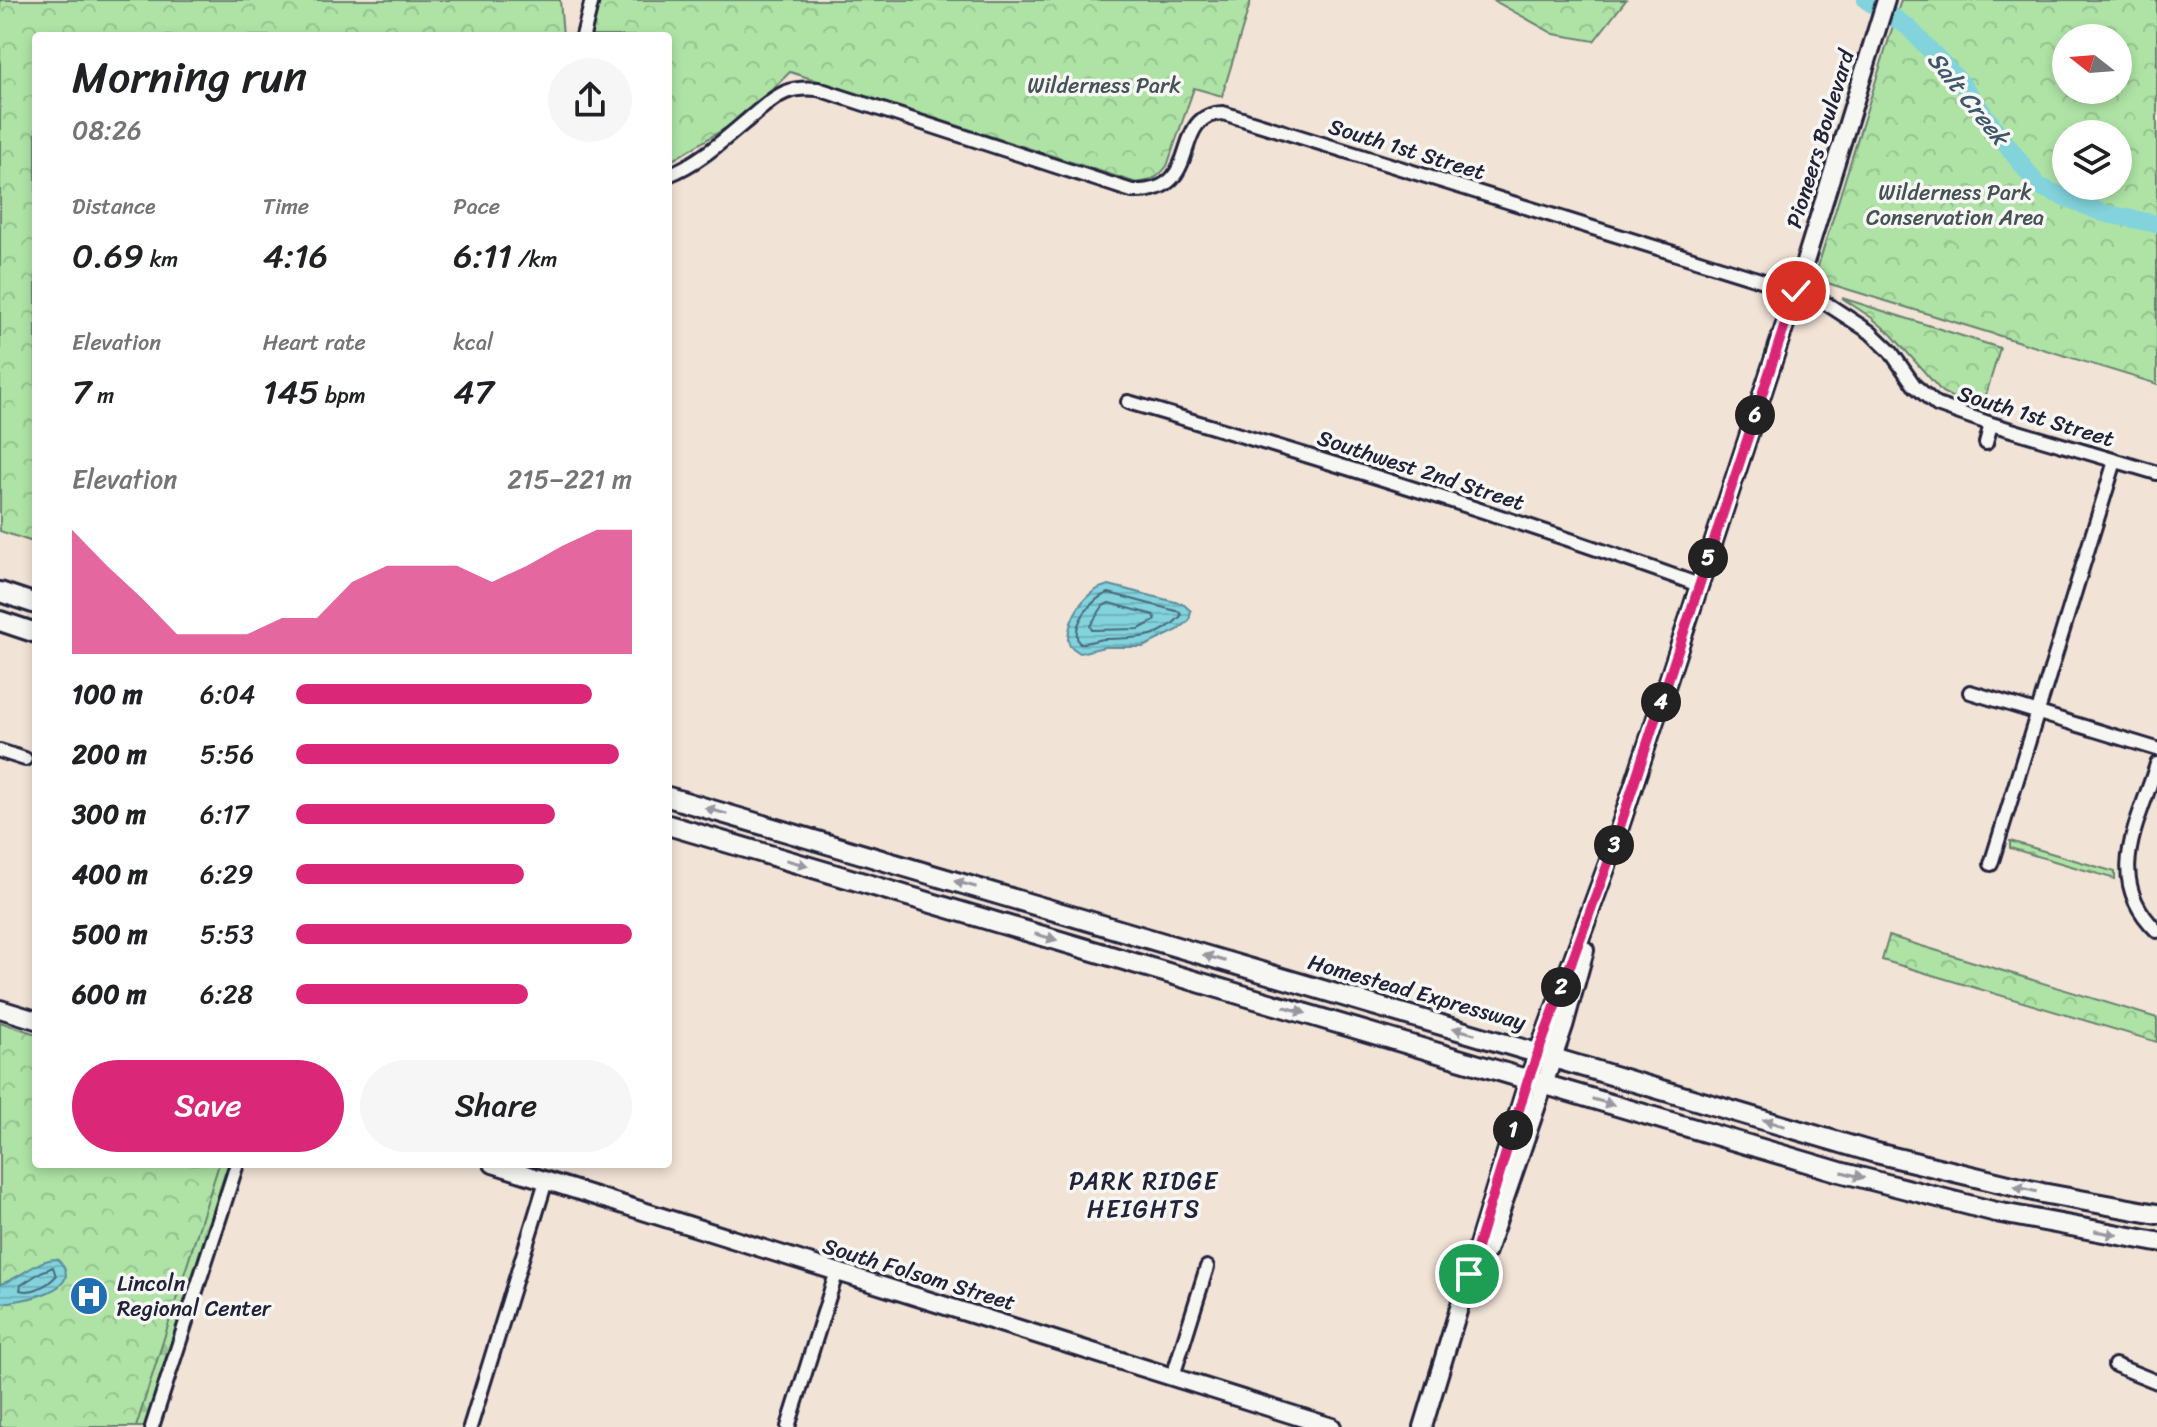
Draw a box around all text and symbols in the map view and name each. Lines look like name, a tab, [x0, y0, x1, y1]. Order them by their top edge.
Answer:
north arrow	[2052, 24, 2132, 104]
map controls	[2052, 24, 2132, 200]
text: Morning run	[72, 38, 307, 116]
water label: Salt Creek	[1916, 41, 2022, 157]
street label: Pioneers Boulevard	[1774, 44, 1866, 233]
button: share	[548, 58, 632, 142]
park label: Wilderness Park	[1027, 66, 1181, 105]
text: 08:26	[72, 107, 142, 153]
street label: South 1st Street	[1324, 107, 1491, 191]
button: layers	[2052, 120, 2132, 200]
park label: Wilderness Park Conservation Area	[1866, 173, 2044, 237]
text: Distance	[72, 187, 156, 226]
text: Time	[263, 187, 309, 226]
text: Pace	[453, 187, 500, 226]
text: 0.69	[72, 226, 144, 286]
text: 4:16	[263, 226, 328, 286]
text: 6:11	[453, 226, 512, 286]
text: km	[144, 240, 178, 279]
text: /km	[512, 240, 557, 279]
pin	[1762, 257, 1830, 325]
icon: check	[1774, 269, 1818, 313]
text: Elevation	[72, 323, 161, 362]
text: Heart rate	[263, 323, 366, 362]
text: kcal	[453, 323, 493, 362]
text: 7	[72, 362, 91, 422]
text: 145	[263, 362, 319, 422]
text: 47	[453, 362, 494, 422]
street label: South 1st Street	[1953, 374, 2120, 458]
text: m	[91, 376, 114, 415]
text: bpm	[319, 376, 366, 415]
pin: 6	[1735, 395, 1775, 435]
text: 6	[1749, 395, 1761, 434]
street label: Southwest 2nd Street	[1312, 418, 1530, 522]
text: Elevation	[72, 456, 177, 502]
text: 215–221 m	[507, 456, 632, 502]
pin: 5	[1688, 538, 1728, 578]
text: 5	[1701, 538, 1715, 577]
text: 100 m	[72, 671, 143, 717]
text: 6:04	[200, 671, 255, 717]
pin: 4	[1641, 682, 1681, 722]
text: 4	[1654, 682, 1668, 721]
text: 200 m	[72, 731, 147, 777]
text: 5:56	[200, 731, 254, 777]
text: 300 m	[72, 791, 146, 837]
text: 6:17	[200, 791, 249, 837]
one-way arrow	[703, 804, 728, 816]
pin: 3	[1594, 825, 1634, 865]
text: 3	[1608, 825, 1620, 864]
text: 400 m	[72, 851, 148, 897]
text: 6:29	[200, 851, 254, 897]
one-way arrow	[785, 857, 809, 870]
one-way arrow	[953, 877, 977, 890]
text: 500 m	[72, 911, 147, 957]
text: 5:53	[200, 911, 254, 957]
one-way arrow	[1034, 931, 1058, 944]
street label: Homestead Expressway	[1303, 942, 1531, 1042]
one-way arrow	[1202, 951, 1226, 964]
pin: 2	[1541, 967, 1581, 1007]
text: 2	[1555, 967, 1567, 1006]
text: 600 m	[72, 971, 146, 1017]
text: 6:28	[200, 971, 253, 1017]
one-way arrow	[1284, 1004, 1308, 1017]
one-way arrow	[1451, 1024, 1475, 1037]
button: Save	[72, 1060, 344, 1152]
button: Share	[360, 1060, 632, 1152]
one-way arrow	[1592, 1096, 1616, 1109]
pin: 1	[1493, 1110, 1533, 1150]
text: 1	[1508, 1110, 1518, 1149]
one-way arrow	[1762, 1116, 1786, 1129]
district label: PARK RIDGE HEIGHTS	[1069, 1160, 1219, 1230]
one-way arrow	[1840, 1170, 1865, 1182]
one-way arrow	[2013, 1182, 2038, 1195]
street label: South Folsom Street	[818, 1226, 1021, 1322]
one-way arrow	[2094, 1227, 2119, 1239]
pin	[1435, 1240, 1503, 1308]
icon: arrive	[1447, 1252, 1491, 1296]
place label: Lincoln Regional Center	[117, 1264, 272, 1328]
hospital icon: Lincoln Regional Center	[68, 1275, 110, 1317]

